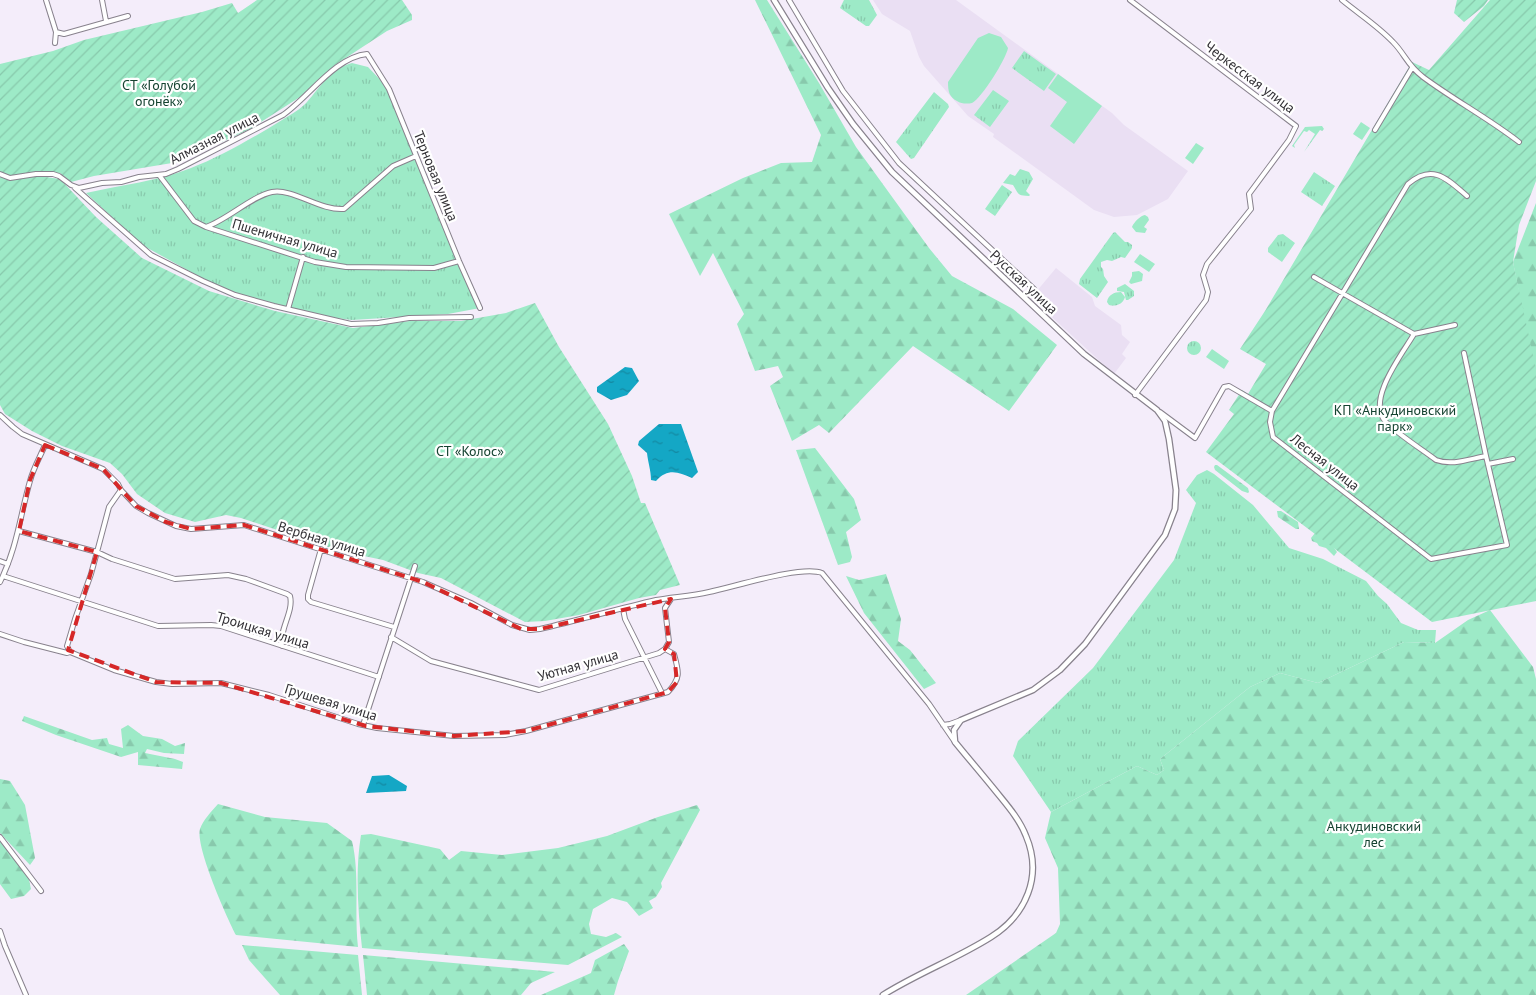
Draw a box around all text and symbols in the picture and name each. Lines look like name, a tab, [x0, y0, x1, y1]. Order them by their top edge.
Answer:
street label: Черкесская улица	[1201, 37, 1299, 117]
park label: СТ «Голубой огонёк»	[122, 76, 196, 110]
street label: Алмазная улица	[166, 108, 262, 168]
street label: Терновая улица	[410, 128, 462, 224]
street label: Пшеничная улица	[230, 214, 340, 262]
street label: Русская улица	[986, 246, 1062, 318]
park label: КП «Анкудиновский парк»	[1334, 401, 1456, 435]
street label: Лесная улица	[1286, 429, 1363, 495]
park label: СТ «Колос»	[436, 442, 504, 460]
street label: Вербная улица	[276, 517, 368, 561]
street label: Троицкая улица	[214, 607, 312, 653]
street label: Уютная улица	[536, 645, 620, 685]
street label: Грушевая улица	[282, 679, 380, 725]
park label: Анкудиновский лес	[1327, 817, 1421, 851]

